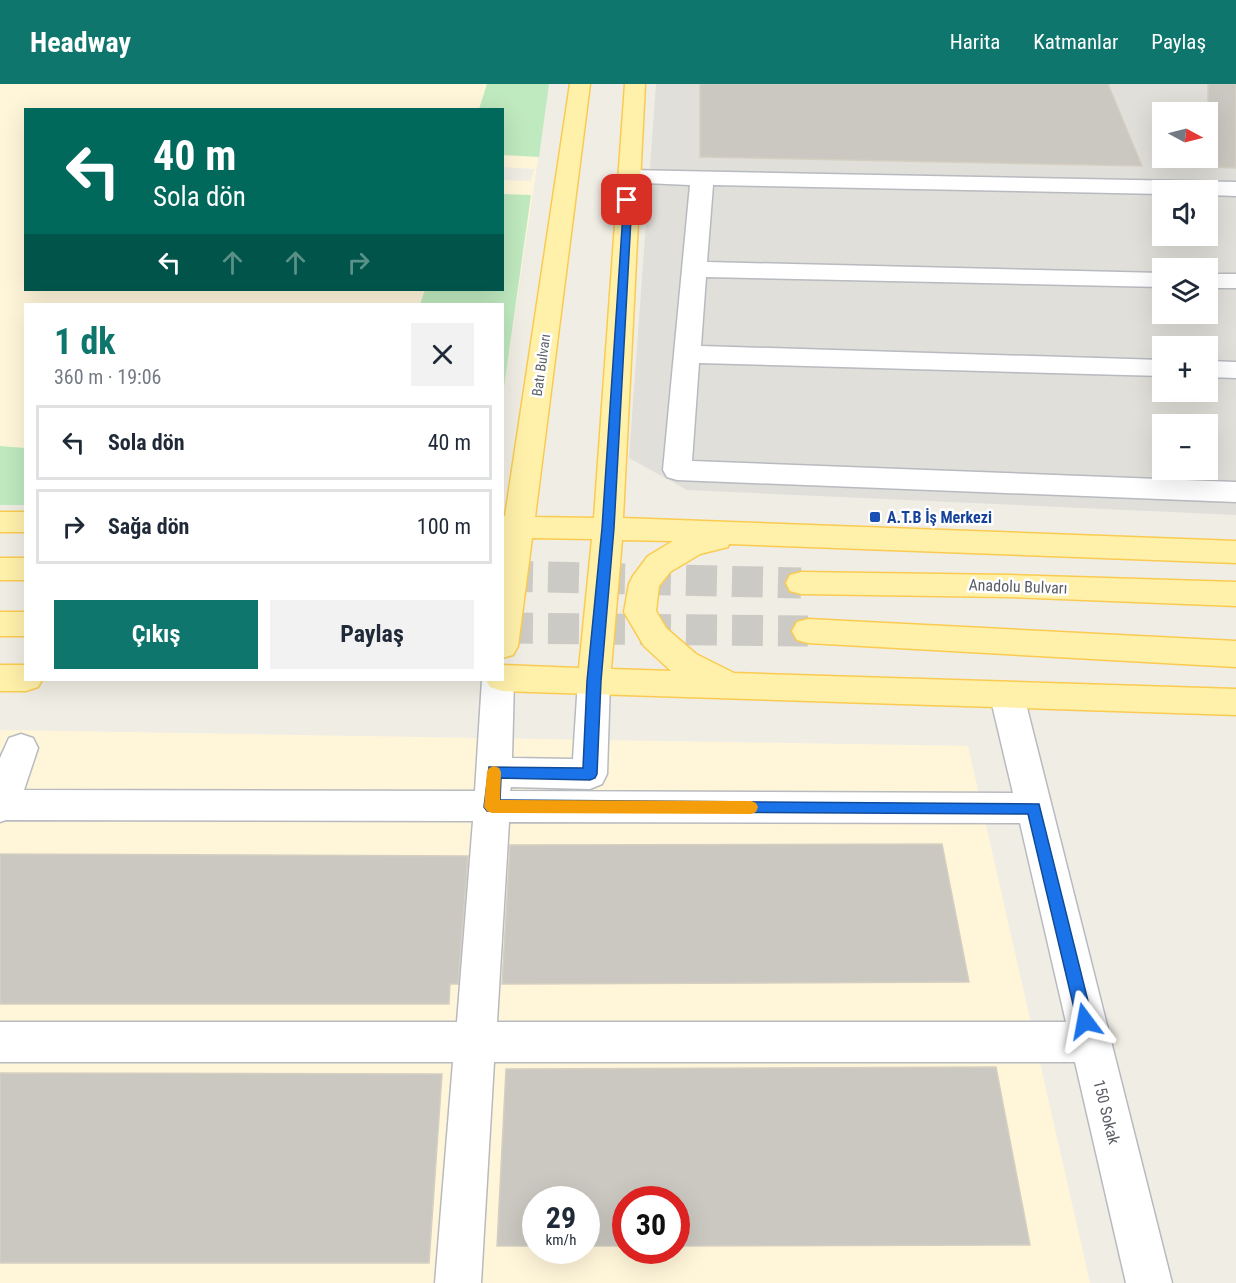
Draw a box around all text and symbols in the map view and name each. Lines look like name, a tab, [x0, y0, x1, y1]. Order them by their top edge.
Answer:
text: Headway	[30, 26, 131, 59]
text: Harita	[950, 30, 1000, 54]
text: Katmanlar	[1033, 30, 1118, 54]
text: Paylaş	[1151, 30, 1206, 54]
north arrow	[1152, 102, 1218, 168]
map controls	[1152, 102, 1218, 480]
text: 40 m	[153, 131, 236, 180]
icon: left	[54, 132, 132, 210]
pin	[601, 174, 652, 225]
button: sound	[1152, 180, 1218, 246]
text: Sola dön	[153, 181, 246, 213]
icon: arrive	[610, 183, 643, 216]
icon: left	[153, 246, 186, 279]
icon: ahead	[216, 246, 249, 279]
icon: ahead	[279, 246, 312, 279]
icon: right	[342, 246, 375, 279]
button: layers	[1152, 258, 1218, 324]
text: 1 dk	[54, 321, 116, 363]
button: close	[411, 323, 474, 386]
street label: Batı Bulvarı	[529, 333, 553, 397]
button: +	[1152, 336, 1218, 402]
text: 360 m · 19:06	[54, 365, 161, 389]
button: −	[1152, 414, 1218, 480]
icon: left	[57, 426, 90, 459]
text: Sola dön	[108, 430, 184, 455]
text: 40 m	[428, 430, 471, 455]
place label: A.T.B İş Merkezi	[887, 508, 992, 527]
icon: right	[57, 510, 90, 543]
marker: A.T.B İş Merkezi	[868, 510, 882, 524]
text: Sağa dön	[108, 514, 189, 539]
text: 100 m	[417, 514, 471, 539]
street label: Anadolu Bulvarı	[968, 575, 1068, 598]
button: Çıkış	[54, 600, 258, 669]
button: Paylaş	[270, 600, 474, 669]
position arrow	[1053, 989, 1117, 1053]
street label: 150 Sokak	[1089, 1078, 1124, 1147]
speed limit sign: 30	[612, 1186, 690, 1264]
text: 29	[546, 1200, 576, 1235]
text: km/h	[546, 1231, 576, 1249]

